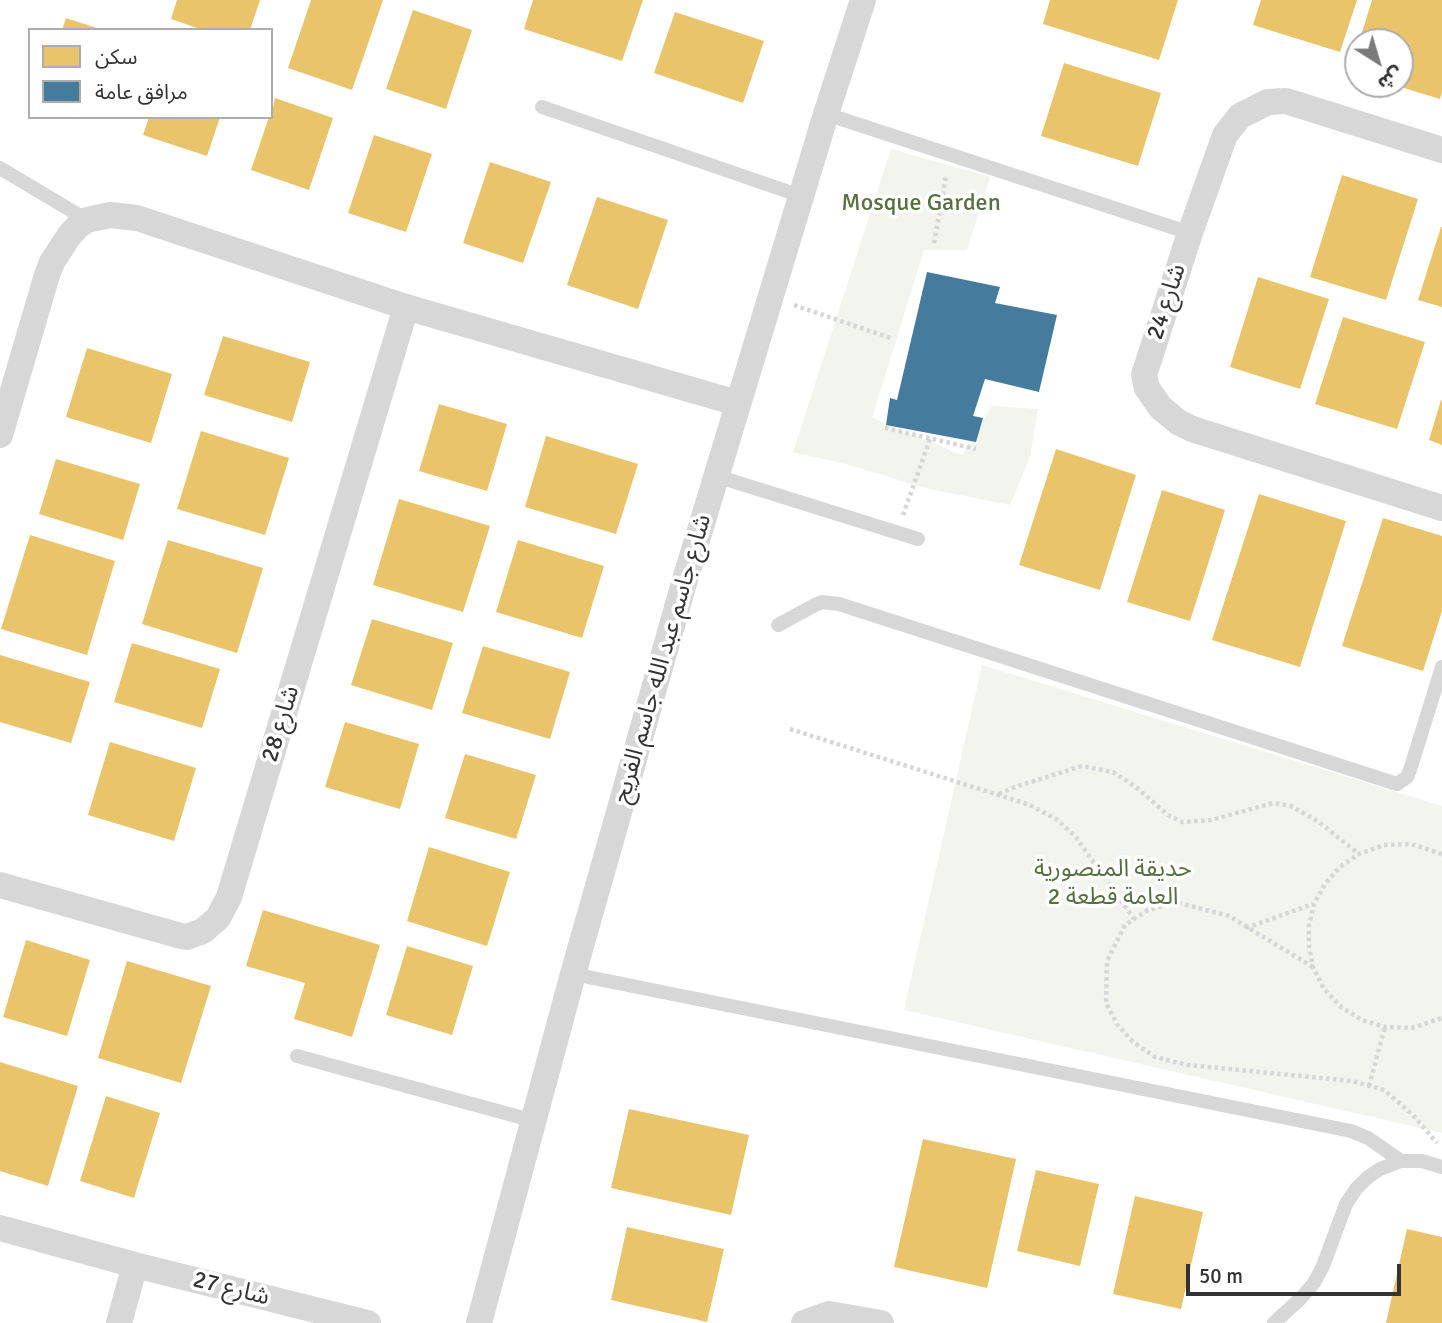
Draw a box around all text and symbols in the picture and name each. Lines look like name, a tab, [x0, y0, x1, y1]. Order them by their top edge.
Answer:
legend	[28, 28, 273, 119]
north arrow	[1344, 28, 1414, 98]
text: سكن	[95, 44, 137, 70]
text: ش	[1373, 61, 1408, 96]
text: مرافق عامة	[95, 79, 188, 105]
park label: Mosque Garden	[841, 190, 1001, 218]
street label: شارع 24	[1141, 260, 1193, 344]
street label: شارع جاسم عبد الله جاسم الفريح	[608, 511, 718, 807]
street label: شارع 28	[256, 683, 306, 765]
park label: حديقة المنصورية العامة قطعة 2	[1034, 856, 1192, 912]
scale bar	[1190, 1250, 1405, 1294]
text: 50 m	[1199, 1263, 1243, 1289]
street label: شارع 27	[190, 1266, 272, 1312]

